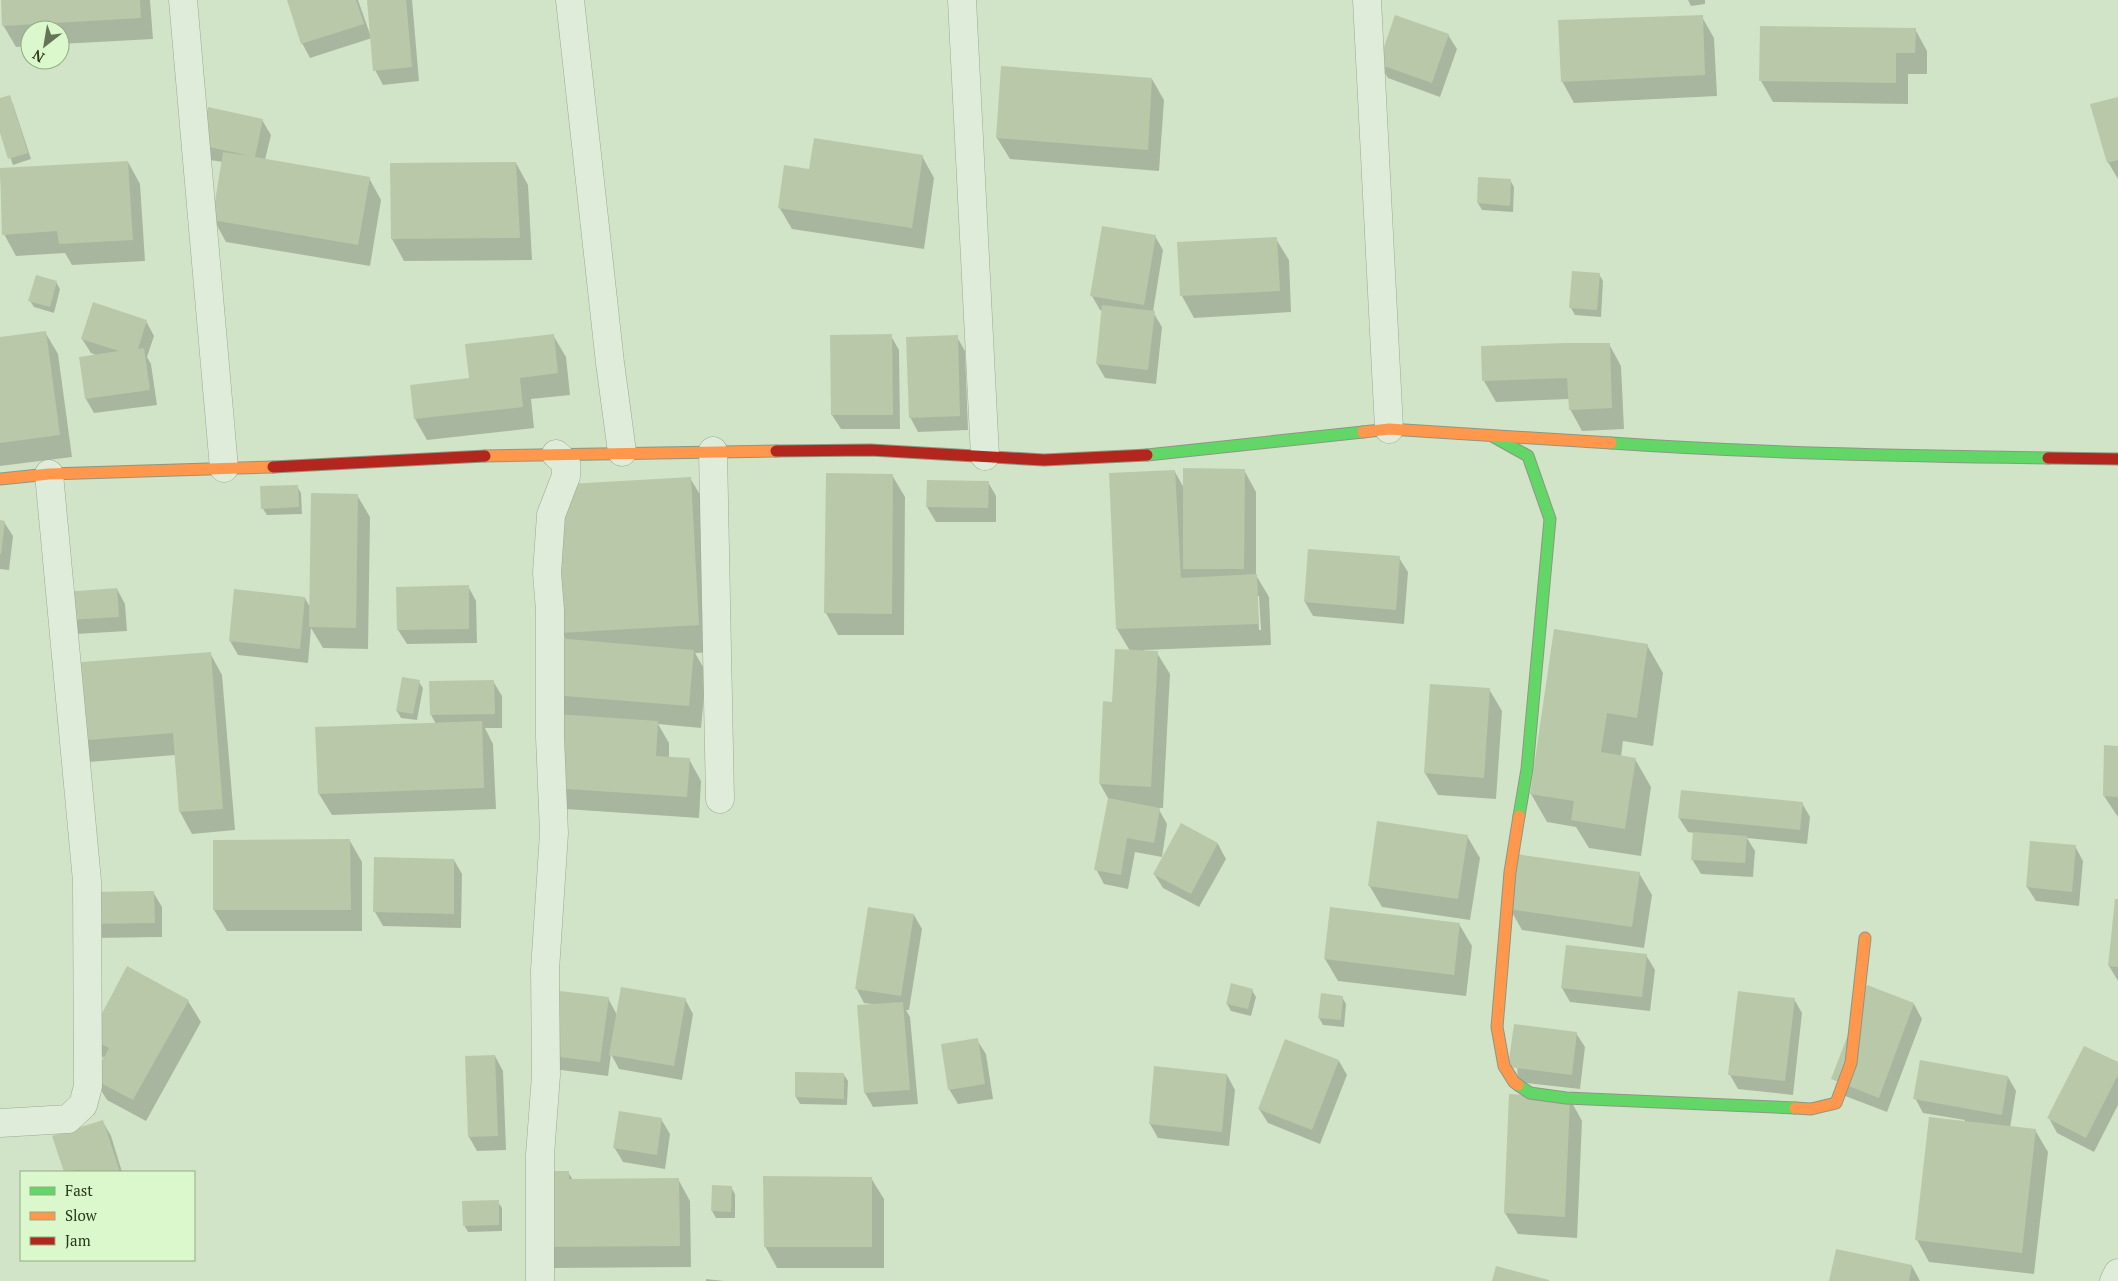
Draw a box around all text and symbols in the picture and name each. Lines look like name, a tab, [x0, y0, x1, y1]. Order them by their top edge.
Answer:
north arrow	[20, 20, 70, 70]
text: N	[28, 45, 47, 67]
legend	[20, 1171, 195, 1261]
text: Fast	[65, 1180, 93, 1200]
text: Slow	[65, 1205, 98, 1225]
text: Jam	[65, 1230, 91, 1250]

